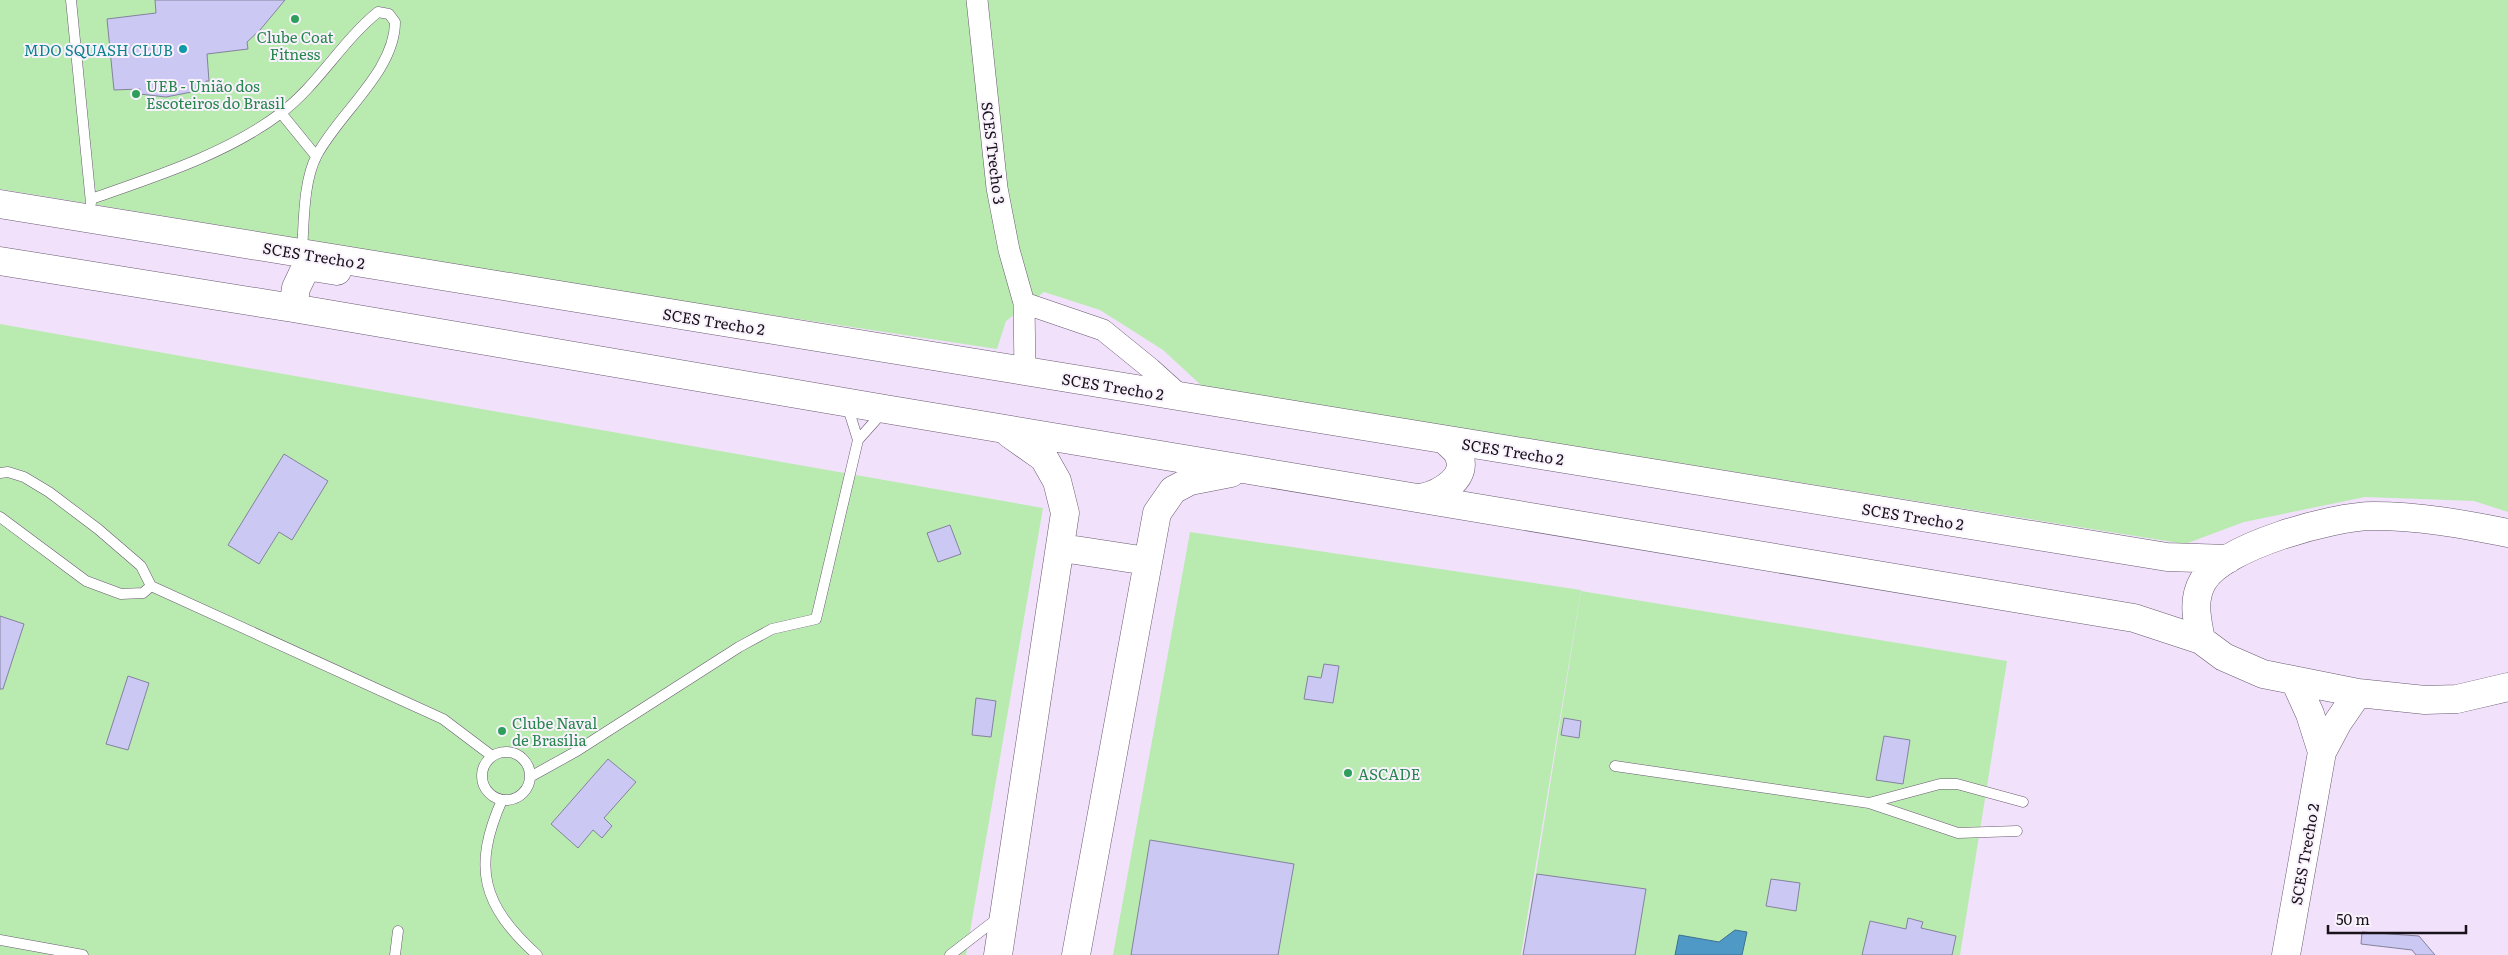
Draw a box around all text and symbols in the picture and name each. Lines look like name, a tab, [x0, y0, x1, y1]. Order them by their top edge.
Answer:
marker: Clube Coat Fitness	[289, 13, 301, 25]
place label: Clube Coat Fitness	[256, 25, 334, 65]
place label: MDO SQUASH CLUB	[24, 38, 173, 61]
marker: MDO SQUASH CLUB	[177, 43, 189, 55]
place label: UEB - União dos Escoteiros do Brasil	[146, 74, 285, 114]
marker: UEB - União dos Escoteiros do Brasil	[130, 88, 142, 100]
street label: SCES Trecho 3	[976, 100, 1012, 206]
street label: SCES Trecho 2	[261, 236, 367, 274]
street label: SCES Trecho 2	[661, 302, 767, 340]
street label: SCES Trecho 2	[1060, 367, 1166, 405]
street label: SCES Trecho 2	[1460, 432, 1566, 470]
street label: SCES Trecho 2	[1860, 497, 1966, 535]
place label: Clube Naval de Brasília	[512, 711, 597, 751]
marker: Clube Naval de Brasília	[496, 725, 508, 737]
place label: ASCADE	[1358, 762, 1420, 785]
marker: ASCADE	[1342, 767, 1354, 779]
street label: SCES Trecho 2	[2284, 801, 2324, 907]
scale bar	[2328, 902, 2466, 934]
text: 50 m	[2336, 907, 2370, 930]

